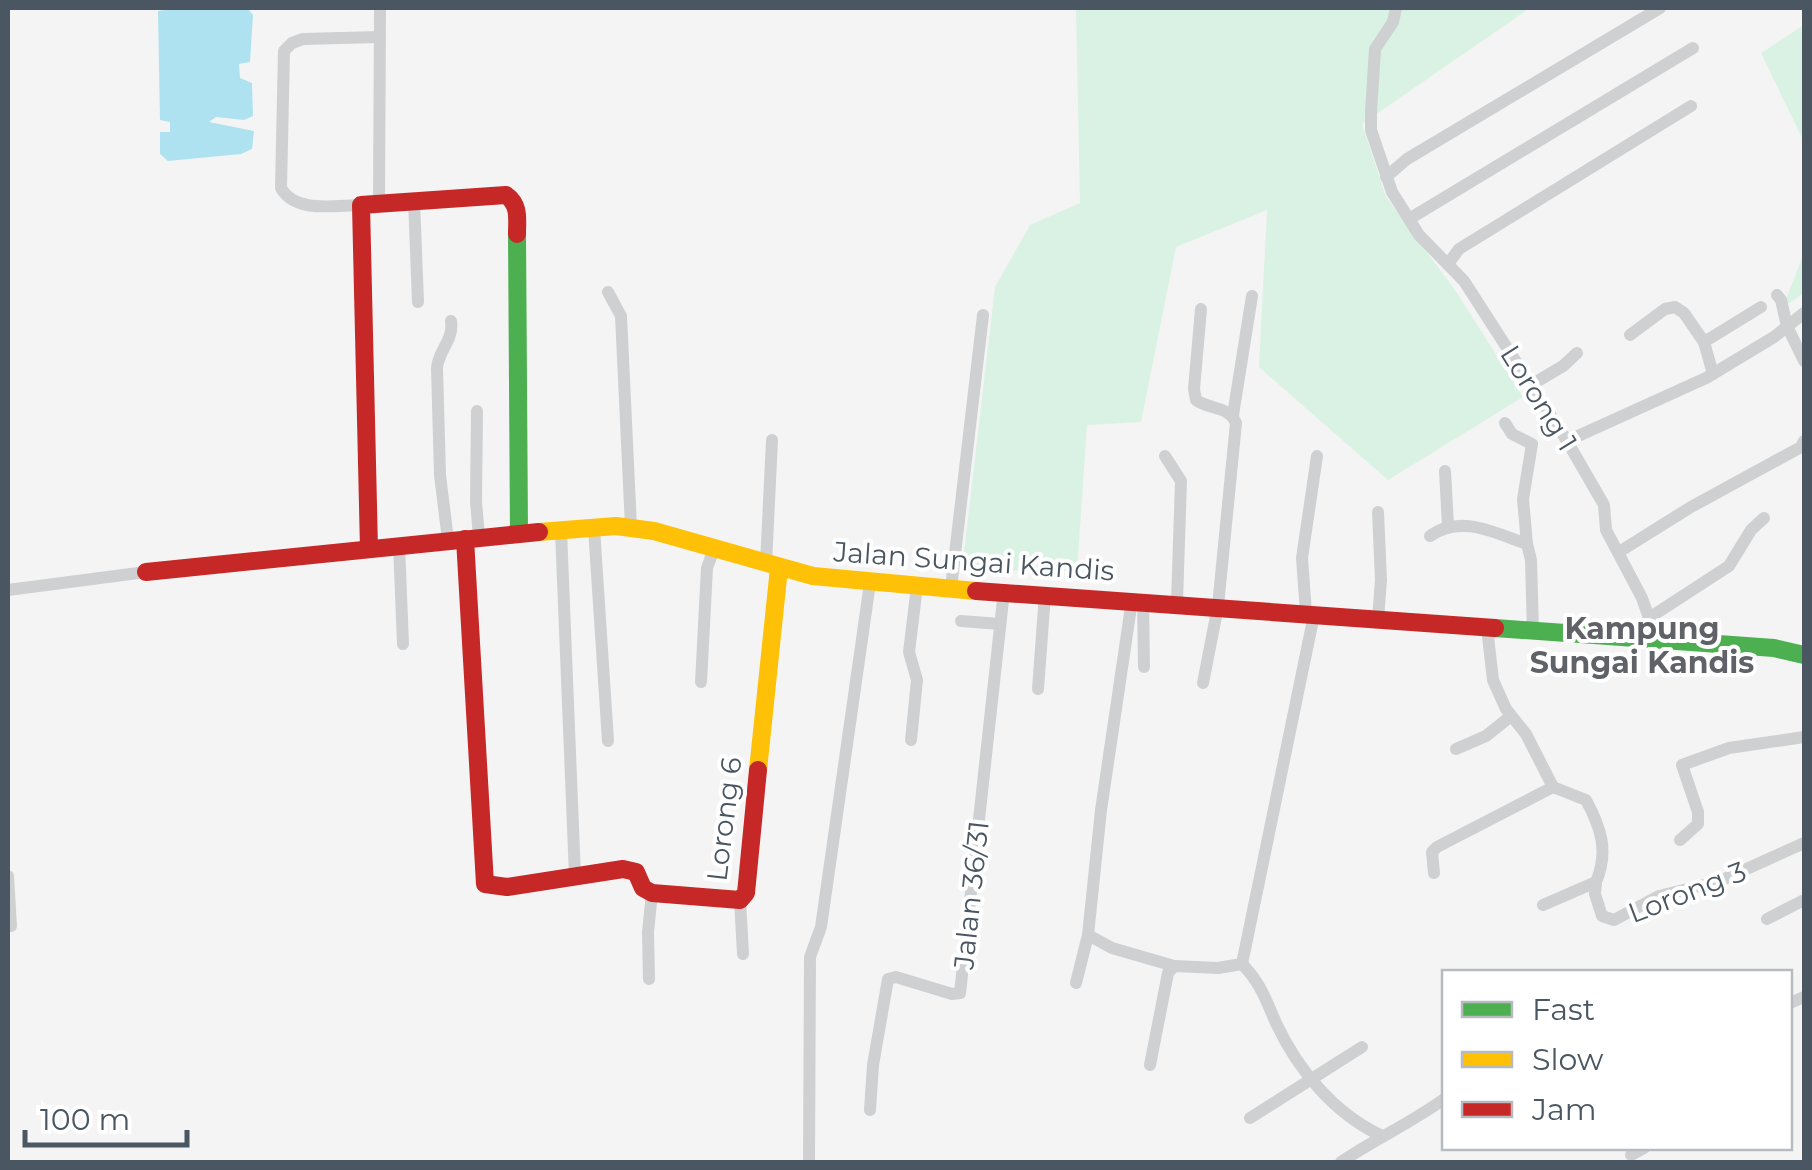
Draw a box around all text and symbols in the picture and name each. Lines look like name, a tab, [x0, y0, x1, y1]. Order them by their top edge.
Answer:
street label: Lorong 1	[1493, 339, 1585, 457]
street label: Jalan Sungai Kandis	[831, 534, 1116, 588]
district label: Kampung Sungai Kandis	[1530, 610, 1754, 681]
street label: Lorong 6	[700, 755, 748, 883]
street label: Jalan 36/31	[946, 819, 996, 972]
street label: Lorong 3	[1623, 854, 1751, 930]
legend	[1442, 970, 1792, 1150]
text: Fast	[1532, 991, 1595, 1028]
text: Slow	[1532, 1041, 1604, 1078]
scale bar	[25, 1085, 188, 1147]
text: Jam	[1531, 1091, 1597, 1128]
text: 100 m	[40, 1101, 130, 1138]

